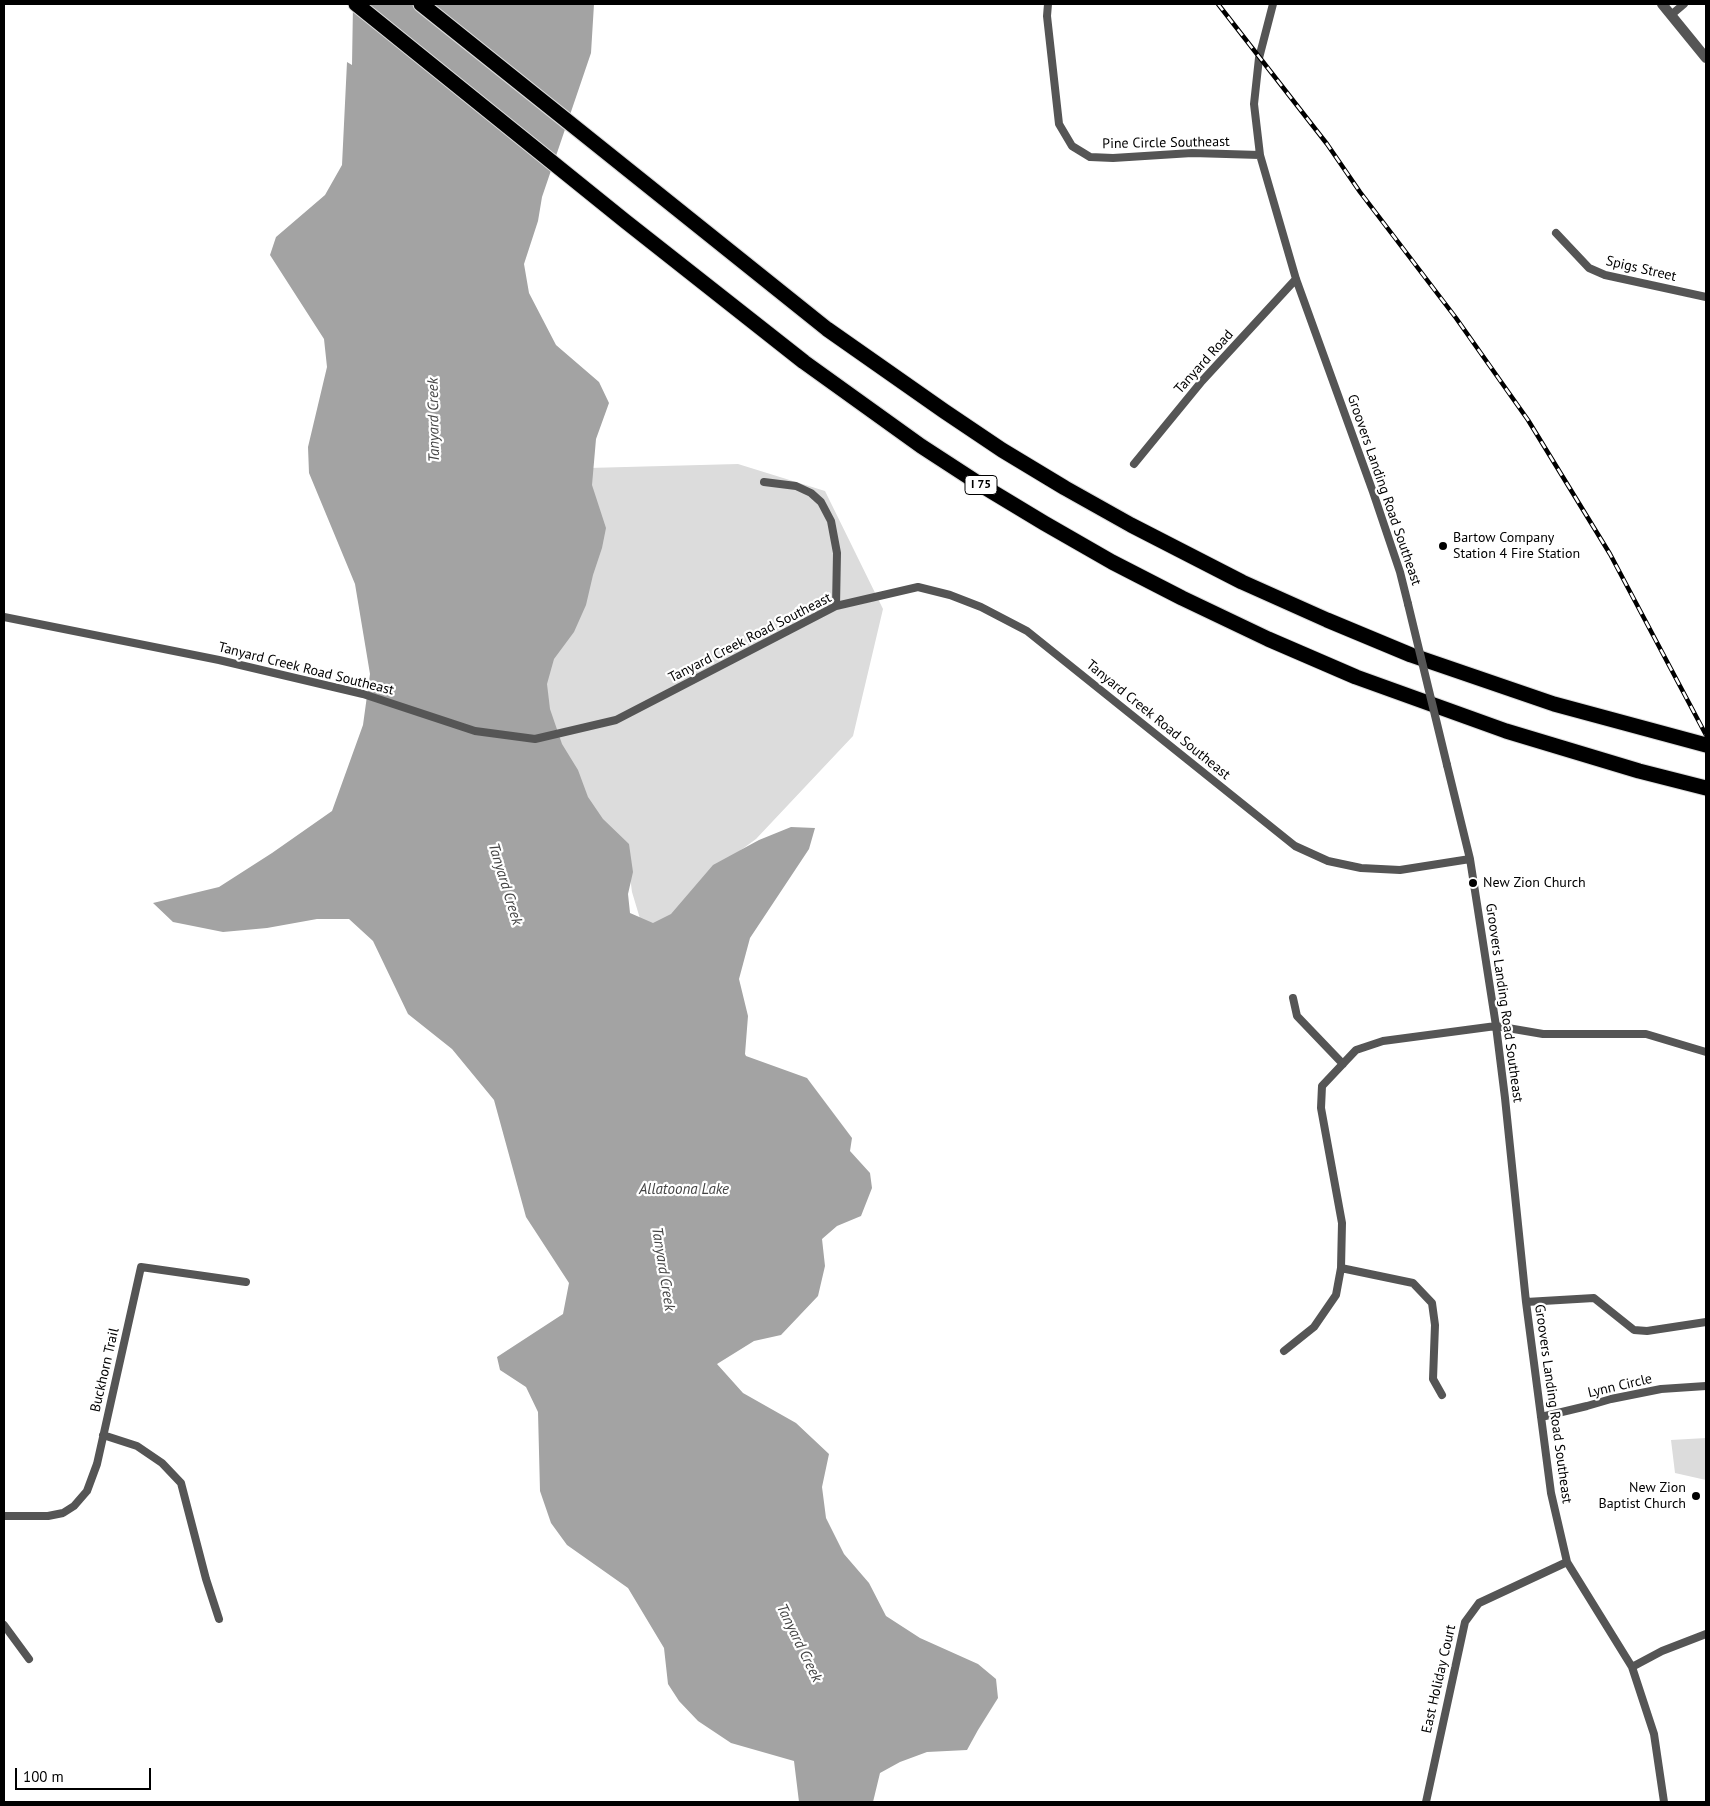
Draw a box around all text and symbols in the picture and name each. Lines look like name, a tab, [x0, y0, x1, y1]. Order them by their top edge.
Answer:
street label: Pine Circle Southeast	[1102, 133, 1230, 153]
street label: Spigs Street	[1604, 253, 1678, 285]
street label: Tanyard Road	[1171, 327, 1237, 397]
water label: Tanyard Creek	[424, 377, 444, 463]
street label: Groovers Landing Road Southeast	[1343, 392, 1425, 588]
road number: I 75	[965, 476, 997, 494]
place label: Bartow Company Station 4 Fire Station	[1453, 530, 1580, 562]
marker: Bartow Company Station 4 Fire Station	[1437, 540, 1449, 552]
street label: Tanyard Creek Road Southeast	[666, 590, 834, 686]
street label: Tanyard Creek Road Southeast	[216, 639, 396, 699]
street label: Tanyard Creek Road Southeast	[1083, 657, 1233, 783]
water label: Tanyard Creek	[484, 841, 526, 927]
place label: New Zion Church	[1483, 875, 1586, 891]
marker: New Zion Church	[1467, 877, 1479, 889]
street label: Groovers Landing Road Southeast	[1482, 902, 1526, 1104]
water label: Allatoona Lake	[639, 1181, 729, 1199]
water label: Tanyard Creek	[647, 1226, 679, 1312]
street label: Groovers Landing Road Southeast	[1531, 1303, 1575, 1505]
street label: Buckhorn Trail	[87, 1326, 123, 1414]
street label: Lynn Circle	[1586, 1370, 1654, 1402]
place label: New Zion Baptist Church	[1599, 1480, 1686, 1512]
marker: New Zion Baptist Church	[1690, 1490, 1702, 1502]
water label: Tanyard Creek	[772, 1601, 826, 1685]
street label: East Holiday Court	[1418, 1623, 1460, 1735]
scale bar	[18, 1758, 154, 1790]
text: 100 m	[23, 1767, 64, 1786]

